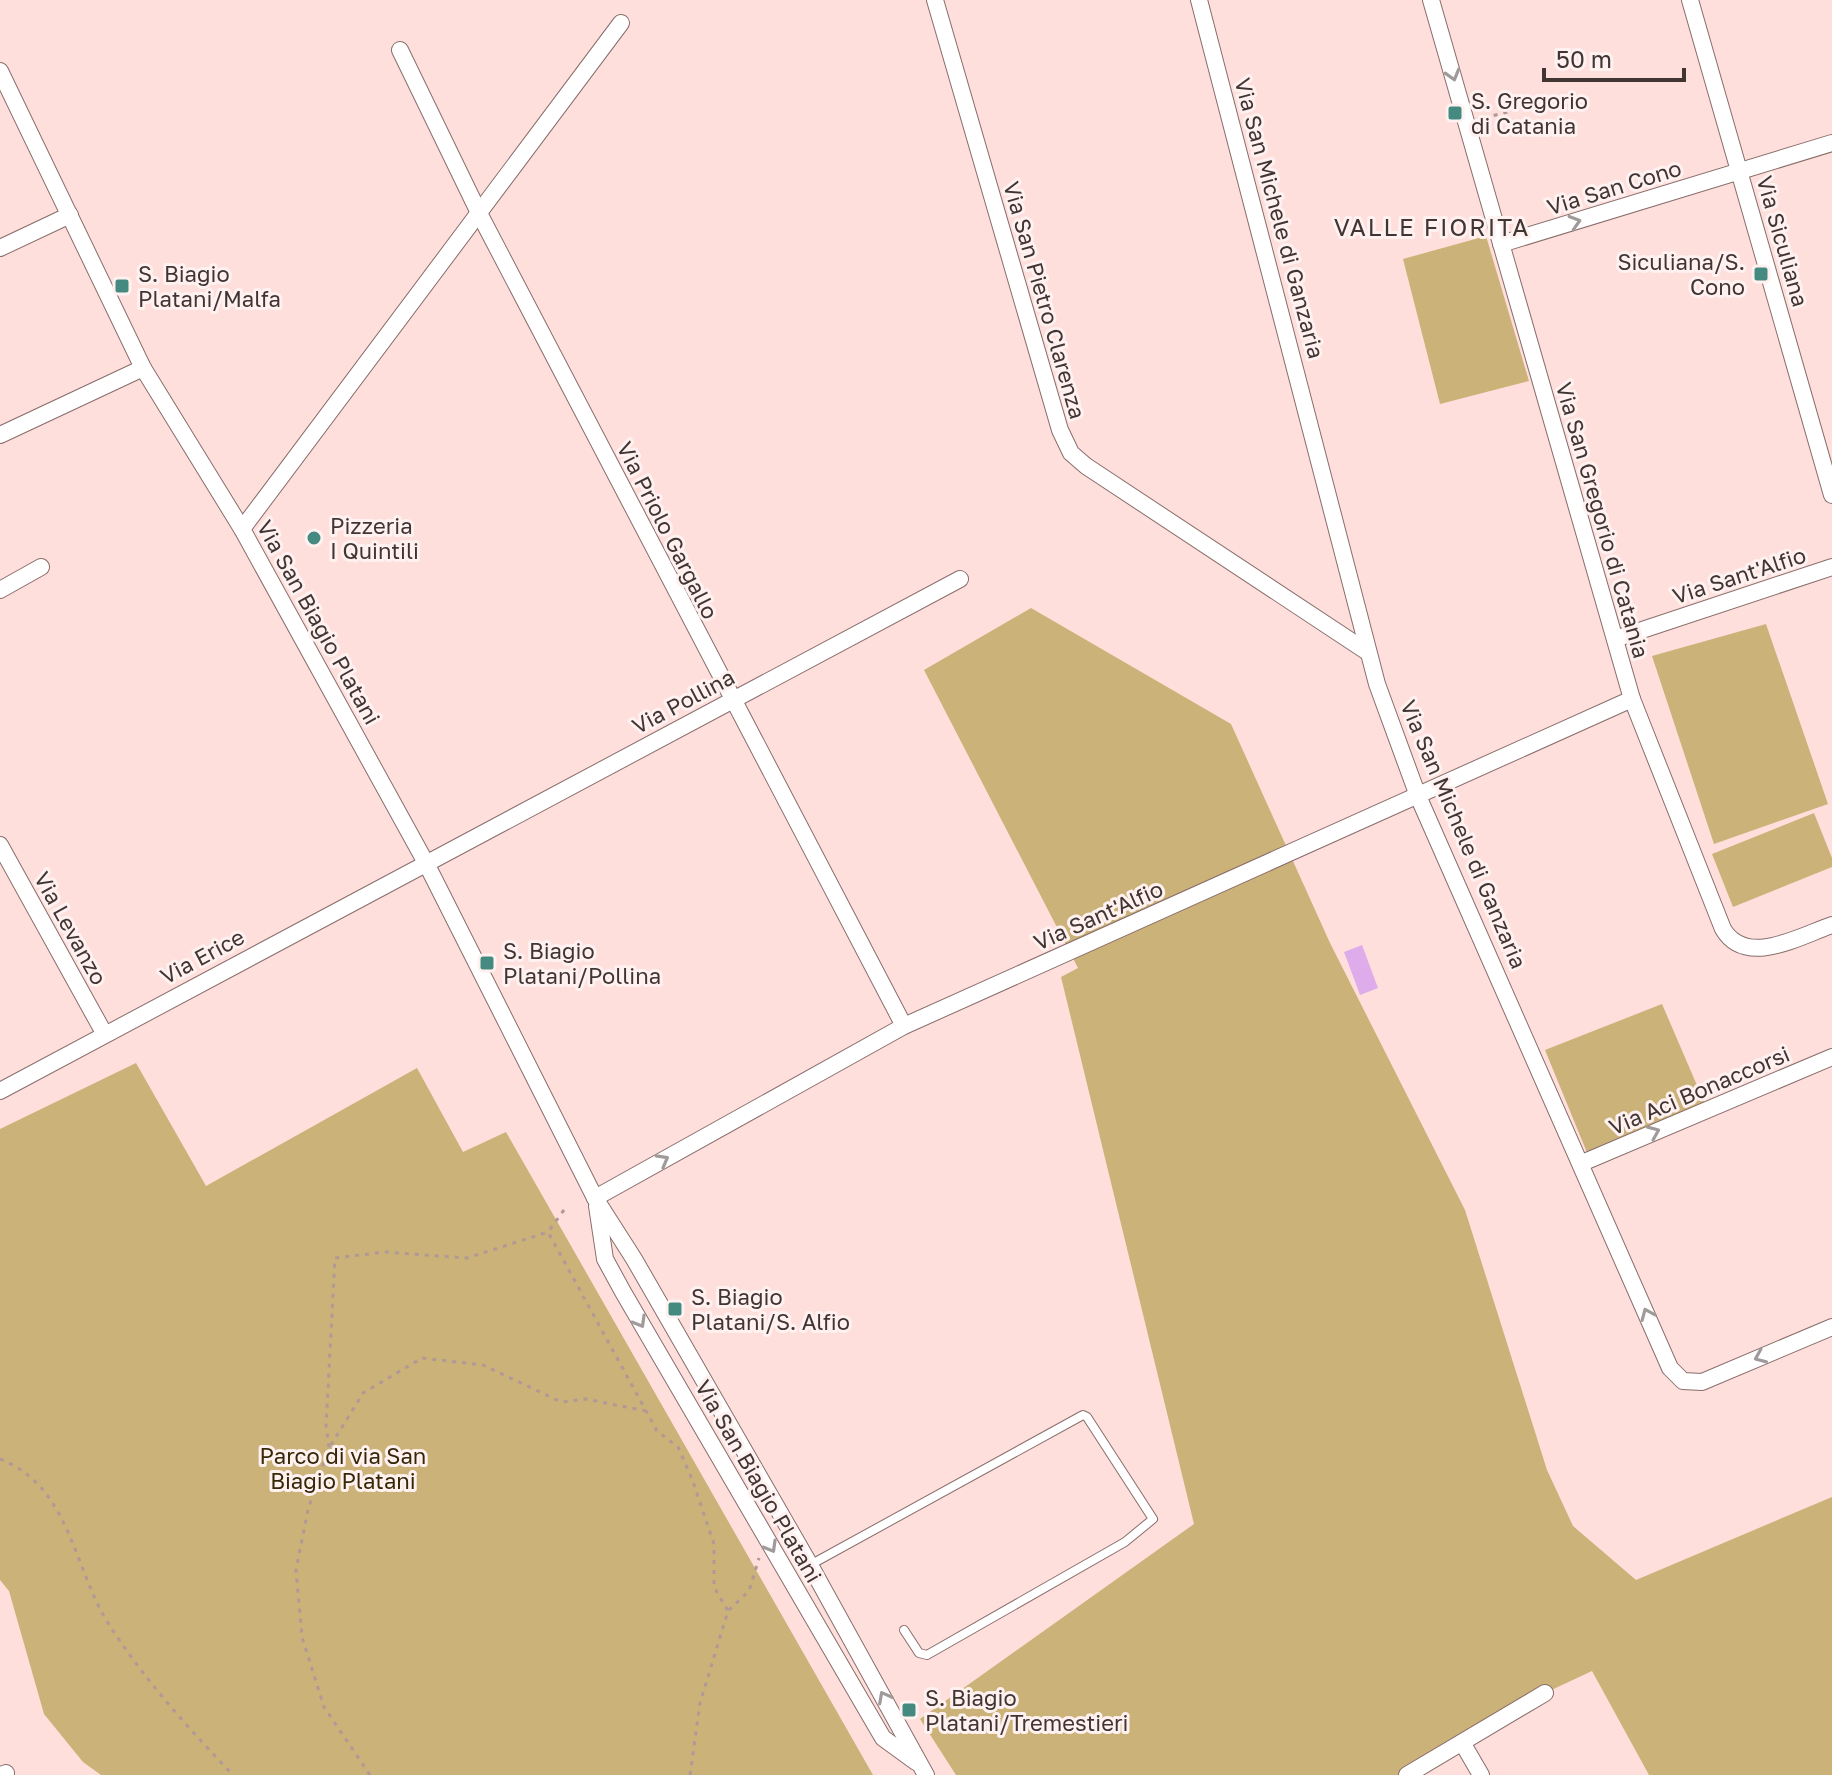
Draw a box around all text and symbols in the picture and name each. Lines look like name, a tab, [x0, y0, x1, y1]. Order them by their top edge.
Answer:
scale bar	[1544, 32, 1684, 82]
text: 50 m	[1556, 44, 1612, 73]
one-way arrow	[1443, 68, 1460, 82]
street label: Via San Michele di Ganzaria	[1230, 75, 1330, 361]
place label: S. Gregorio di Catania	[1471, 87, 1588, 139]
marker: S. Gregorio di Catania	[1446, 104, 1464, 122]
street label: Via San Cono	[1544, 154, 1684, 220]
street label: Via Siculiana	[1751, 172, 1815, 310]
street label: Via San Pietro Clarenza	[998, 178, 1092, 422]
district label: VALLE FIORITA	[1334, 212, 1530, 241]
one-way arrow	[1568, 215, 1582, 231]
place label: Siculiana/S. Cono	[1617, 248, 1745, 300]
place label: S. Biagio Platani/Malfa	[138, 260, 281, 312]
marker: Siculiana/S. Cono	[1752, 265, 1770, 283]
marker: S. Biagio Platani/Malfa	[113, 277, 131, 295]
street label: Via San Gregorio di Catania	[1551, 379, 1655, 661]
street label: Via Priolo Gargallo	[612, 437, 724, 623]
place label: Pizzeria I Quintili	[330, 512, 419, 564]
street label: Via San Biagio Platani	[252, 515, 386, 729]
marker: Pizzeria I Quintili	[305, 529, 323, 547]
street label: Via Sant'Alfio	[1669, 541, 1809, 609]
street label: Via Pollina	[627, 663, 739, 739]
street label: Via San Michele di Ganzaria	[1395, 696, 1533, 972]
street label: Via Levanzo	[29, 867, 113, 989]
street label: Via Sant'Alfio	[1029, 874, 1167, 956]
street label: Via Erice	[155, 923, 249, 989]
place label: S. Biagio Platani/Pollina	[503, 937, 661, 989]
marker: S. Biagio Platani/Pollina	[478, 954, 496, 972]
street label: Via Aci Bonaccorsi	[1605, 1040, 1793, 1140]
one-way arrow	[1646, 1126, 1660, 1142]
one-way arrow	[655, 1154, 669, 1170]
place label: S. Biagio Platani/S. Alfio	[691, 1283, 850, 1335]
marker: S. Biagio Platani/S. Alfio	[666, 1300, 684, 1318]
one-way arrow	[1640, 1308, 1656, 1322]
one-way arrow	[631, 1313, 646, 1328]
one-way arrow	[1754, 1348, 1768, 1364]
street label: Via San Biagio Platani	[690, 1375, 828, 1587]
park label: Parco di via San Biagio Platani	[260, 1442, 426, 1494]
one-way arrow	[761, 1538, 777, 1553]
place label: S. Biagio Platani/Tremestieri	[925, 1684, 1128, 1736]
one-way arrow	[878, 1691, 893, 1705]
marker: S. Biagio Platani/Tremestieri	[900, 1701, 918, 1719]

